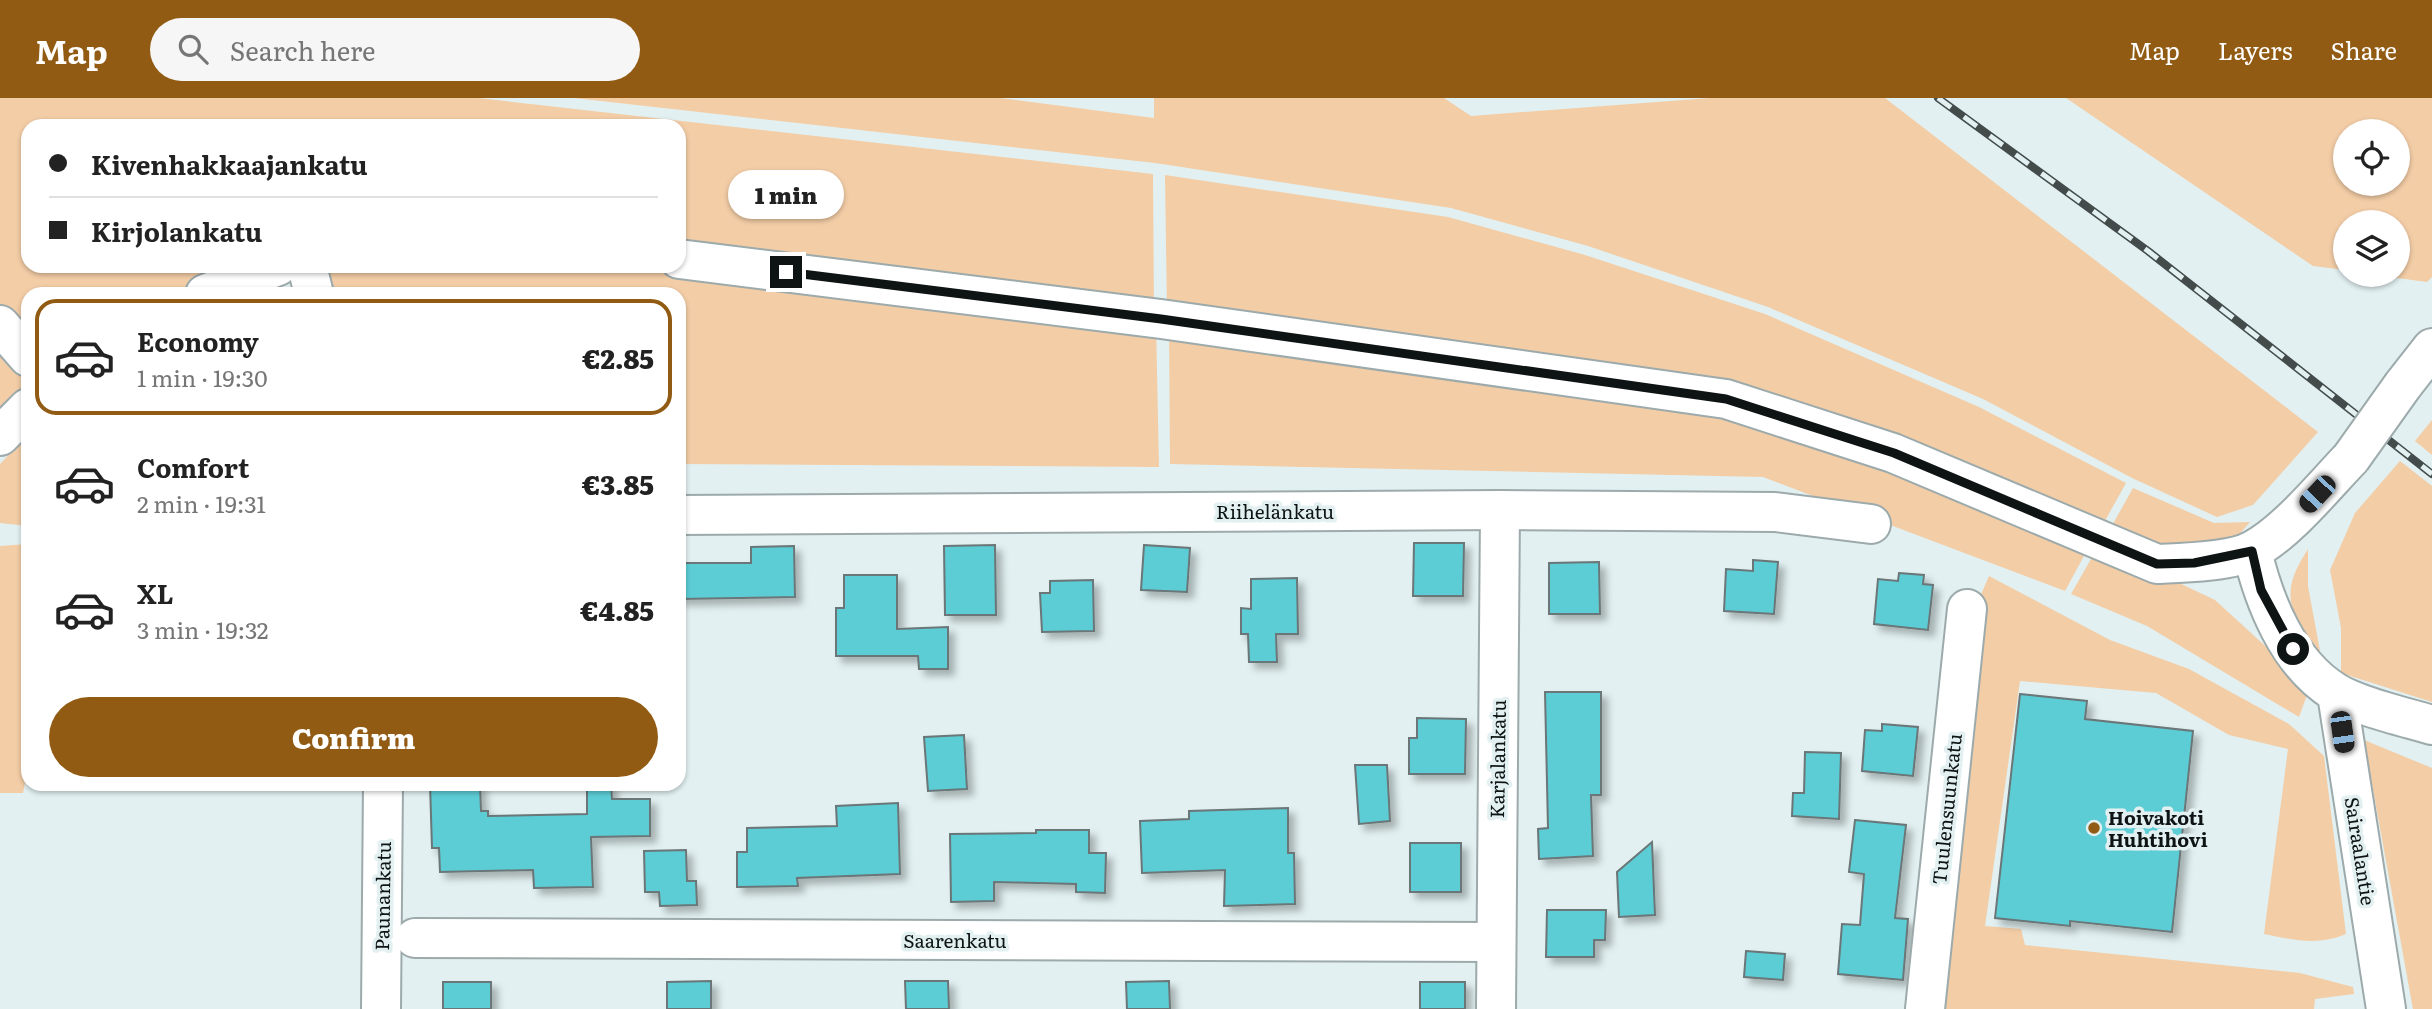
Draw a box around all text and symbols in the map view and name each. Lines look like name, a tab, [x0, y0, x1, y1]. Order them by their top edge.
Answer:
search box	[150, 18, 640, 81]
text: Map	[35, 25, 108, 74]
icon: search	[174, 30, 212, 68]
text: Search here	[230, 30, 376, 69]
text: Map	[2129, 32, 2180, 67]
text: Layers	[2218, 32, 2292, 67]
text: Share	[2330, 32, 2397, 67]
map controls	[2333, 119, 2410, 287]
button: locate	[2333, 119, 2410, 196]
text: Kivenhakkaajankatu	[91, 144, 368, 183]
callout: 1 min	[728, 170, 844, 220]
text: 1 min	[755, 177, 817, 211]
button: layers	[2333, 210, 2410, 287]
text: Kirjolankatu	[91, 211, 262, 250]
route end	[770, 256, 802, 288]
text: Economy	[137, 321, 259, 360]
icon: car	[53, 326, 116, 389]
text: €2.85	[582, 338, 654, 377]
text: 1 min · 19:30	[137, 360, 268, 394]
text: Comfort	[137, 447, 249, 486]
icon: car	[53, 452, 116, 515]
text: €3.85	[582, 464, 654, 503]
car	[2295, 471, 2340, 517]
text: 2 min · 19:31	[137, 486, 266, 520]
street label: Riihelänkatu	[1216, 497, 1334, 525]
text: XL	[137, 573, 174, 612]
icon: car	[53, 578, 116, 641]
text: €4.85	[580, 590, 654, 629]
text: 3 min · 19:32	[137, 612, 268, 646]
route start	[2277, 633, 2309, 665]
button: Confirm	[49, 697, 658, 777]
street label: Karjalankatu	[1482, 699, 1512, 819]
car	[2329, 710, 2356, 754]
street label: Tuulensuunkatu	[1924, 732, 1968, 886]
street label: Sairaalantie	[2339, 795, 2383, 907]
place label: Hoivakoti Huhtihovi	[2108, 803, 2208, 853]
marker: Hoivakoti Huhtihovi	[2086, 820, 2102, 836]
street label: Paunankatu	[367, 841, 397, 951]
street label: Saarenkatu	[903, 926, 1007, 954]

